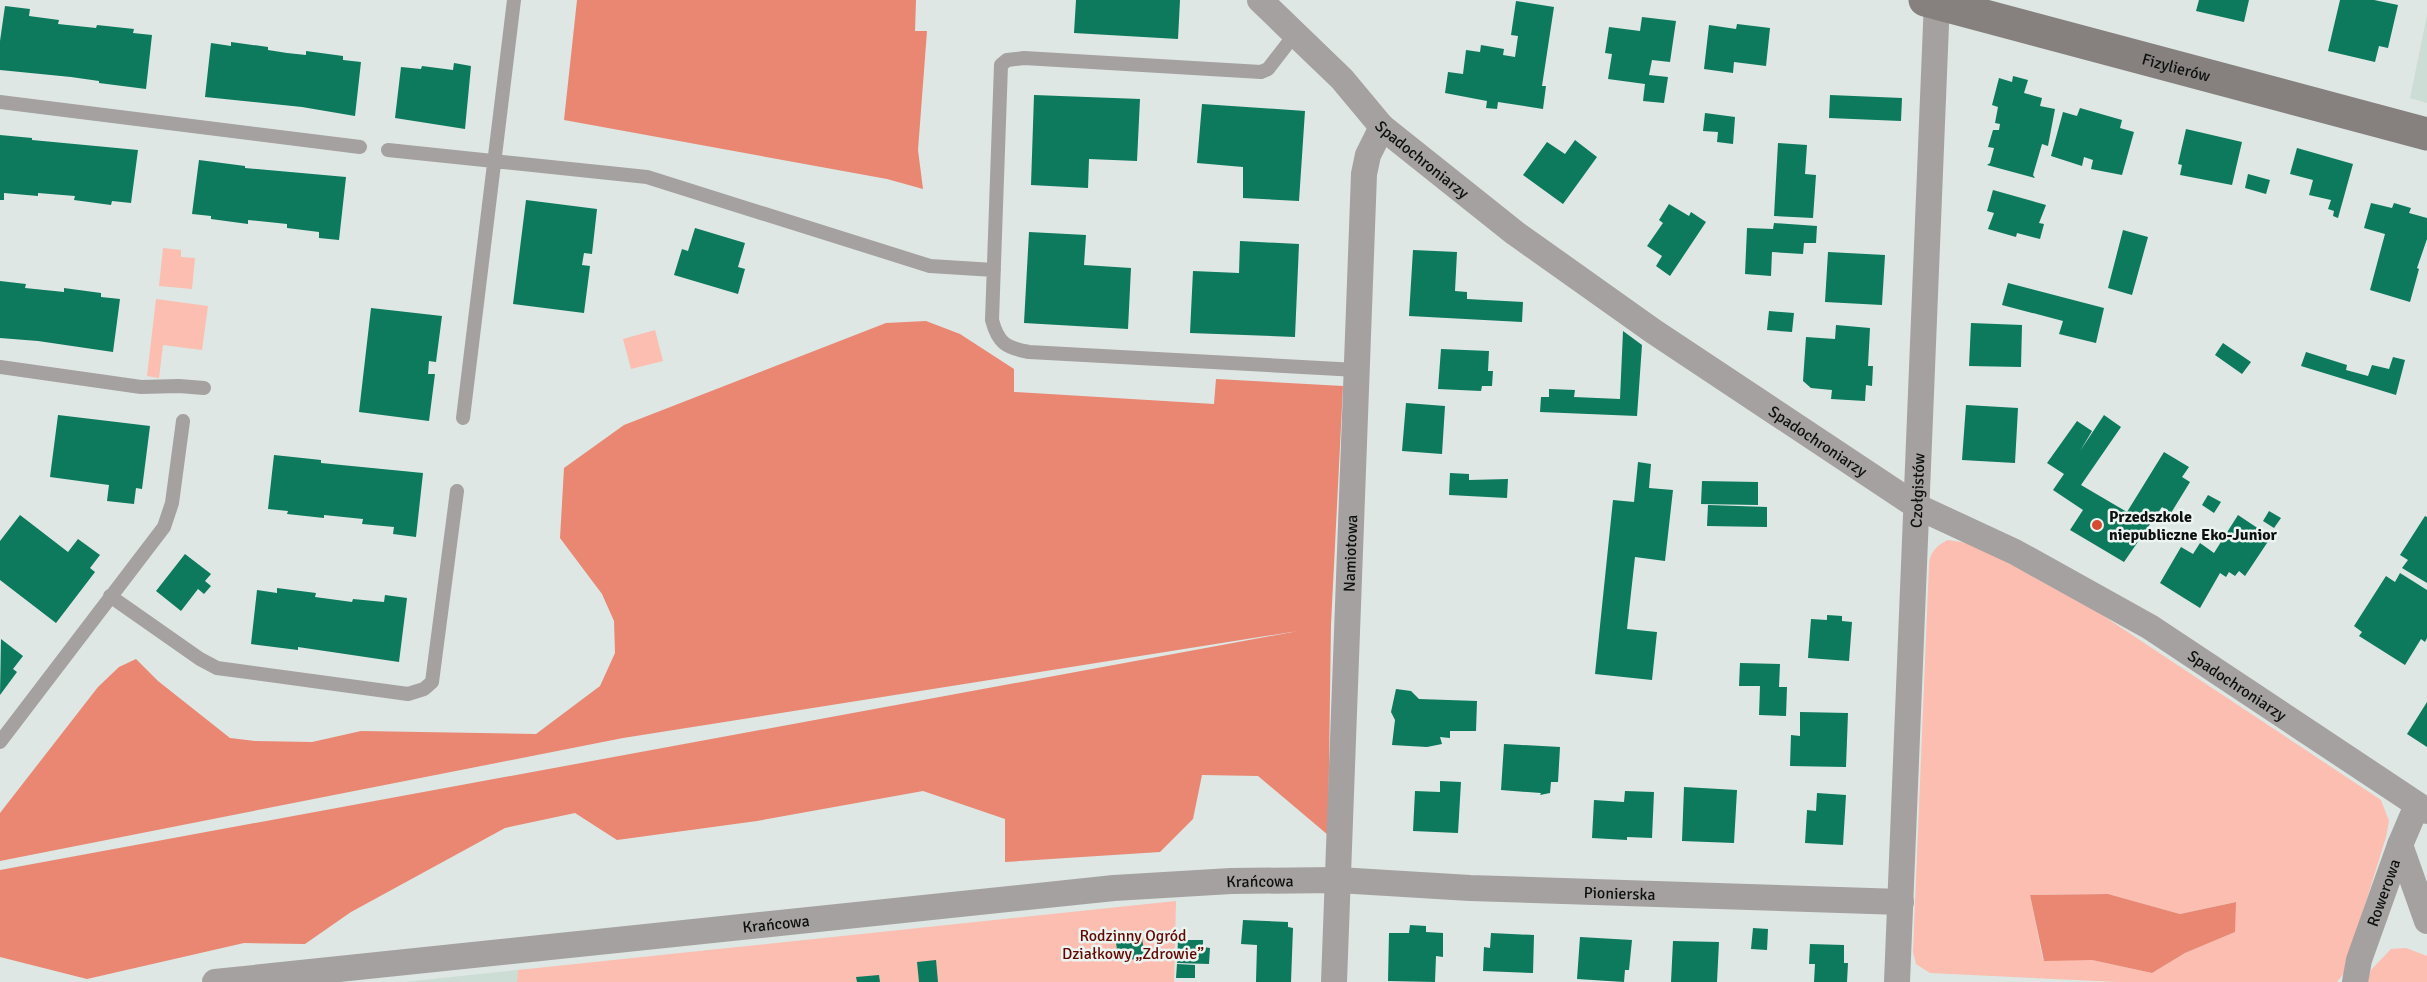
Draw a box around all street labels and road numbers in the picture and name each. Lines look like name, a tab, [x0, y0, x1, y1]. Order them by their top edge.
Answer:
street label: Fizylierów	[2140, 49, 2213, 87]
street label: Spadochroniarzy	[1370, 117, 1473, 204]
street label: Spadochroniarzy	[1765, 402, 1871, 482]
street label: Czołgistów	[1907, 452, 1930, 528]
street label: Namiotowa	[1339, 514, 1362, 592]
street label: Spadochroniarzy	[2184, 646, 2290, 726]
street label: Rowerowa	[2363, 856, 2405, 929]
street label: Krańcowa	[1226, 871, 1294, 892]
street label: Pionierska	[1583, 883, 1656, 905]
street label: Krańcowa	[742, 911, 811, 938]

